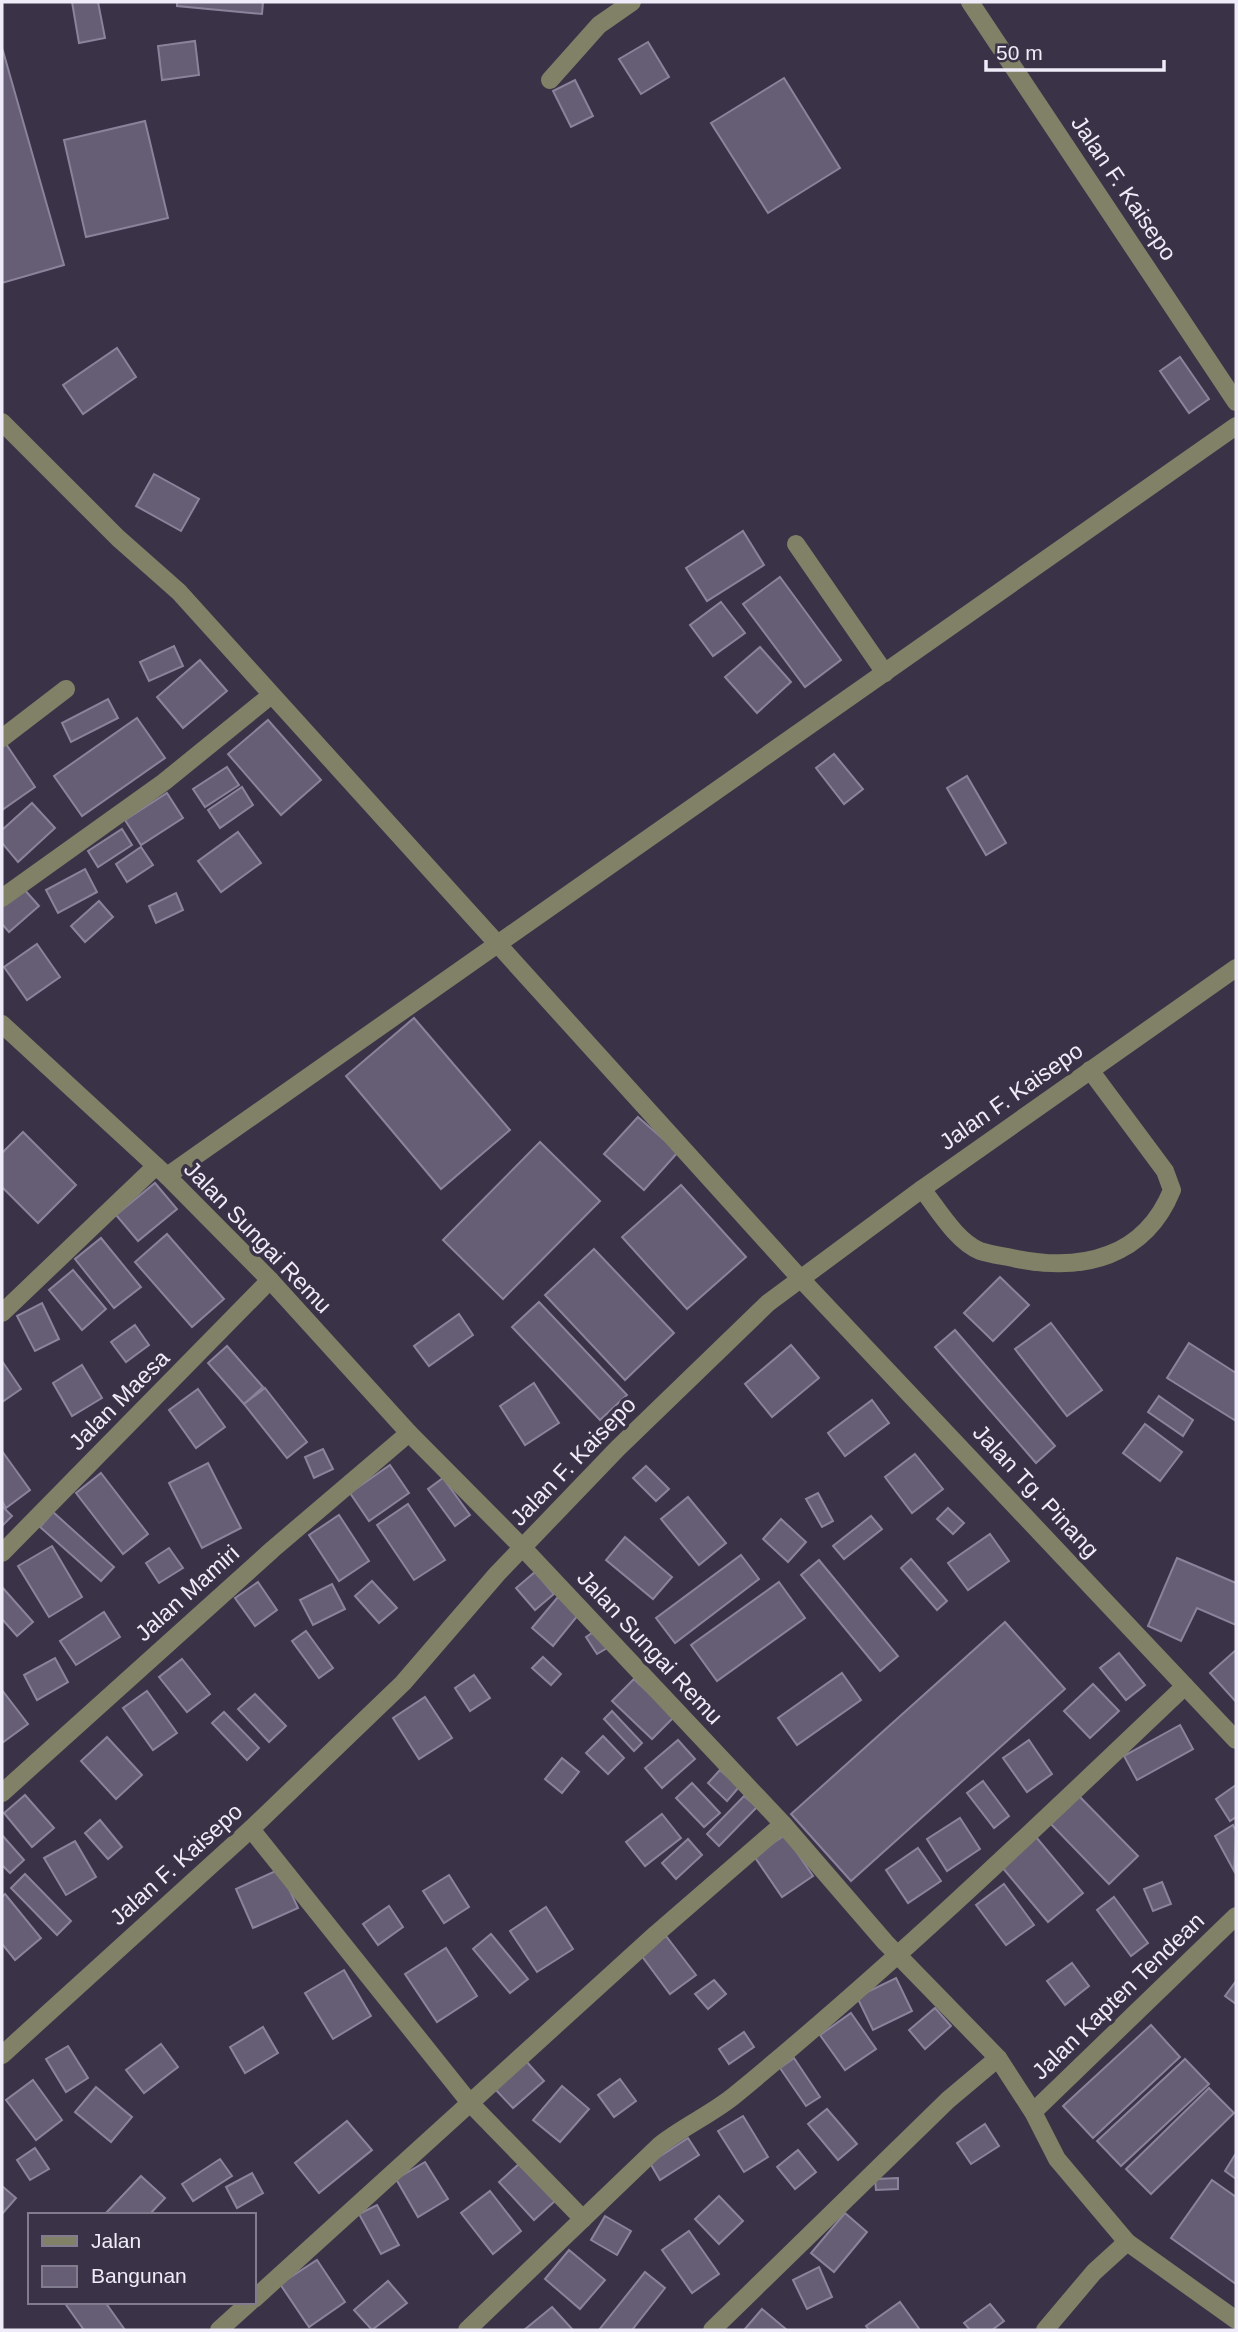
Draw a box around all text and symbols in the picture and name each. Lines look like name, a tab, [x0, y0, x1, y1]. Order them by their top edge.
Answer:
scale bar	[986, 28, 1164, 72]
text: 50 m	[996, 41, 1043, 64]
street label: Jalan F. Kaisepo	[1066, 111, 1182, 265]
street label: Jalan F. Kaisepo	[934, 1037, 1088, 1155]
street label: Jalan Sungai Remu	[179, 1156, 337, 1318]
street label: Jalan Maesa	[64, 1345, 174, 1455]
street label: Jalan F. Kaisepo	[505, 1391, 641, 1531]
street label: Jalan Tg. Pinang	[968, 1419, 1104, 1563]
street label: Jalan Mamiri	[130, 1540, 244, 1646]
street label: Jalan Sungai Remu	[572, 1565, 728, 1729]
street label: Jalan F. Kaisepo	[105, 1798, 247, 1930]
street label: Jalan Kapten Tendean	[1027, 1907, 1209, 2085]
legend	[28, 2213, 256, 2304]
text: Jalan	[91, 2229, 141, 2252]
text: Bangunan	[91, 2264, 187, 2287]

